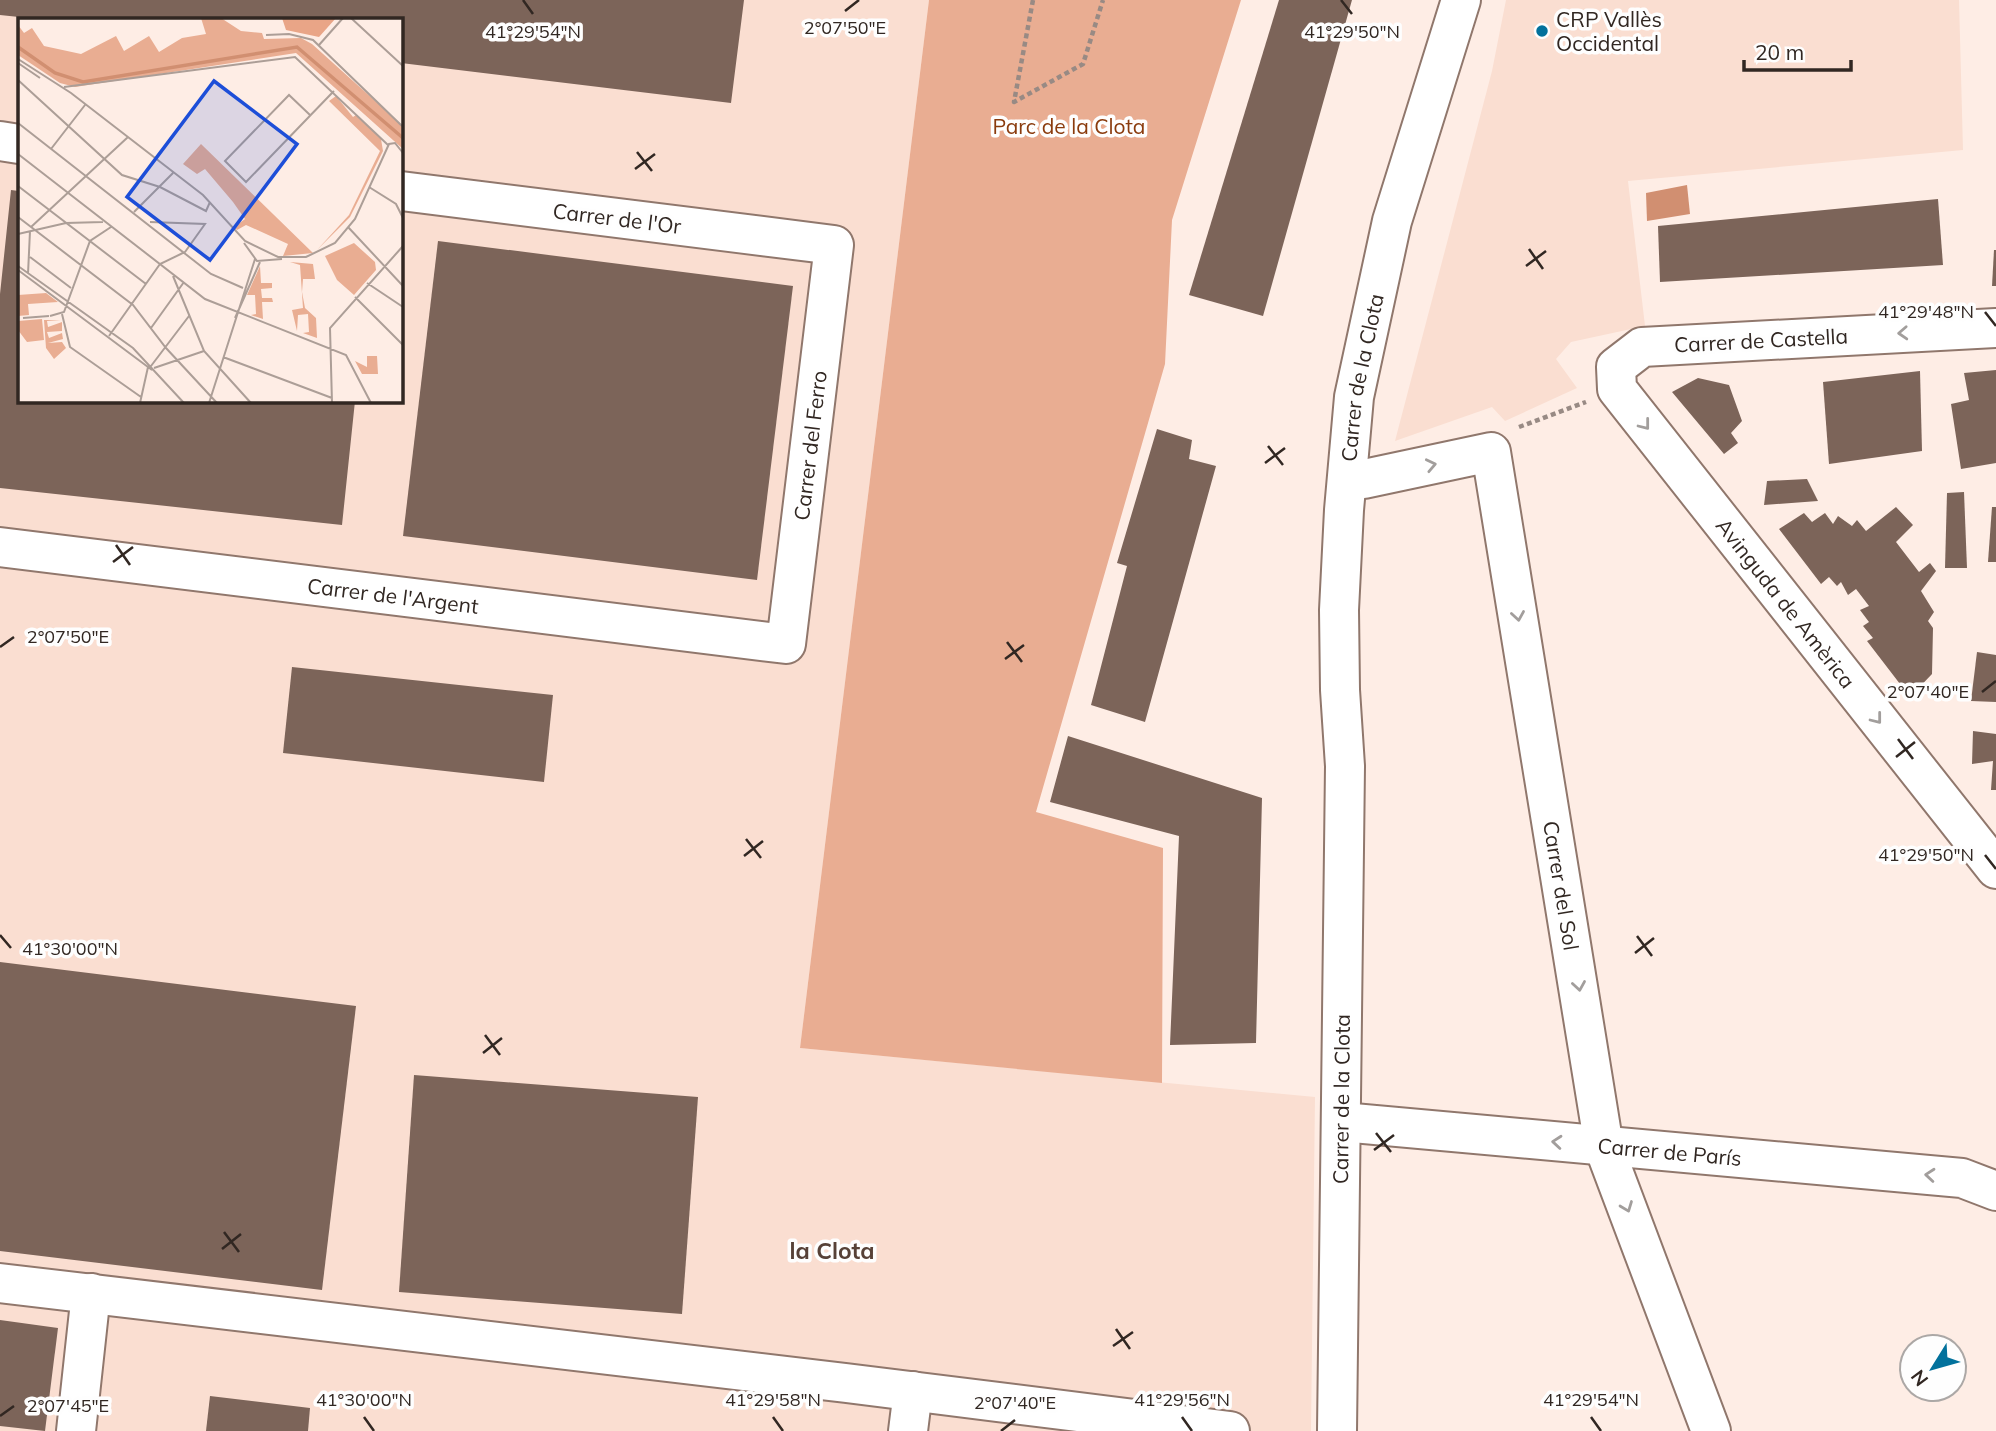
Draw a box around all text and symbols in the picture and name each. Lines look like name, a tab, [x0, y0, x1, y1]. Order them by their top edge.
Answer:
place label: CRP Vallès Occidental	[1556, 6, 1662, 56]
text: 2°07'50"E	[804, 16, 886, 39]
inset map	[18, 18, 402, 402]
text: 41°29'54"N	[485, 20, 581, 43]
text: 41°29'50"N	[1304, 20, 1400, 43]
marker: CRP Vallès Occidental	[1534, 23, 1550, 39]
scale bar	[1744, 28, 1851, 72]
text: 20 m	[1755, 39, 1804, 65]
park label: Parc de la Clota	[993, 113, 1145, 139]
street label: Carrer de l'Or	[551, 197, 683, 239]
street label: Carrer de la Clota	[1335, 291, 1389, 463]
text: 41°29'48"N	[1878, 300, 1974, 323]
street label: Carrer de Castella	[1673, 322, 1849, 358]
one-way arrow	[1898, 325, 1909, 340]
street label: Carrer del Ferro	[788, 369, 832, 522]
one-way arrow	[1637, 417, 1650, 430]
one-way arrow	[1425, 459, 1437, 474]
street label: Avinguda de Amèrica	[1711, 513, 1861, 693]
street label: Carrer de l'Argent	[306, 572, 480, 619]
one-way arrow	[1510, 610, 1525, 622]
text: 2°07'50"E	[27, 625, 109, 648]
text: 2°07'40"E	[1887, 680, 1969, 703]
one-way arrow	[1869, 711, 1882, 724]
street label: Carrer del Sol	[1538, 819, 1585, 952]
text: 41°29'50"N	[1878, 843, 1974, 866]
text: 41°30'00"N	[22, 937, 118, 960]
one-way arrow	[1571, 980, 1586, 992]
street label: Carrer de la Clota	[1327, 1014, 1355, 1184]
street label: Carrer de París	[1596, 1132, 1743, 1171]
one-way arrow	[1552, 1135, 1563, 1150]
one-way arrow	[1925, 1168, 1936, 1183]
one-way arrow	[1619, 1200, 1633, 1212]
district label: la Clota	[790, 1236, 874, 1265]
north arrow	[1898, 1333, 1968, 1403]
text: N	[1906, 1365, 1933, 1391]
text: 41°30'00"N	[316, 1388, 412, 1411]
text: 41°29'58"N	[725, 1388, 821, 1411]
text: 41°29'56"N	[1134, 1388, 1230, 1411]
text: 41°29'54"N	[1543, 1388, 1639, 1411]
text: 2°07'40"E	[974, 1391, 1056, 1414]
text: 2°07'45"E	[27, 1394, 109, 1417]

